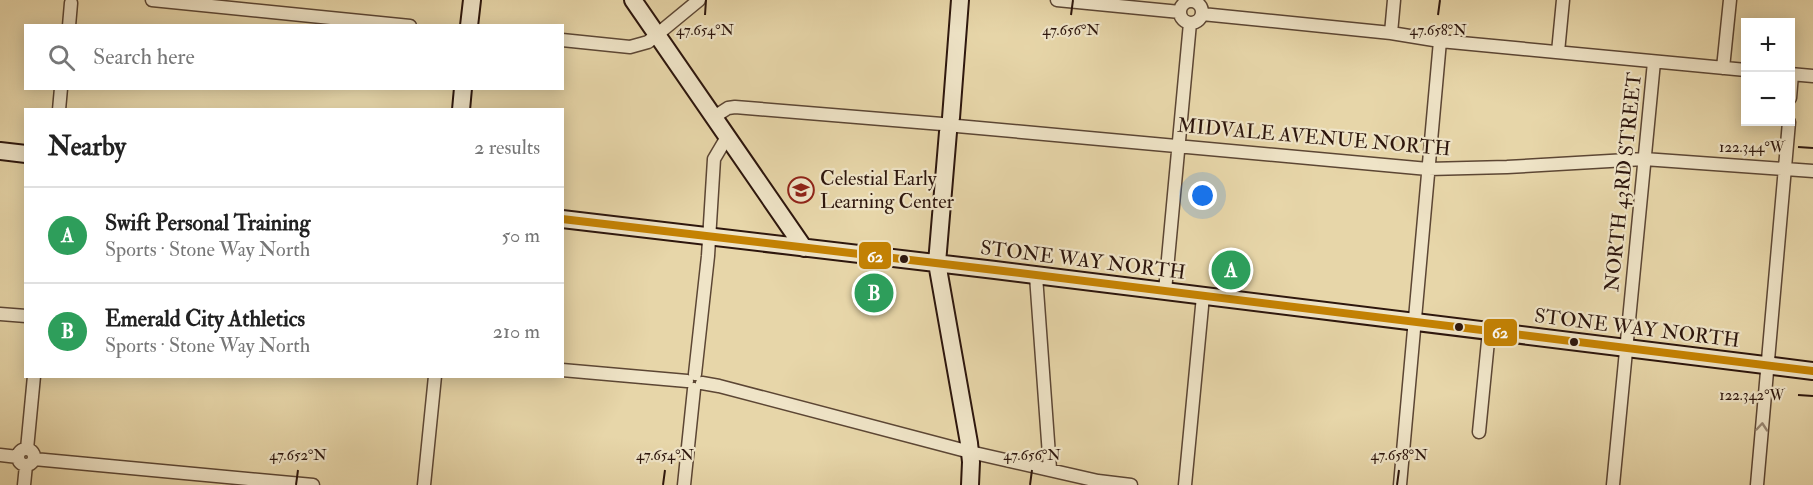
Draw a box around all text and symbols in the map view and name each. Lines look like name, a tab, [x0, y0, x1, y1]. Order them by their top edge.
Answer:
map controls	[1741, 18, 1795, 126]
button: +	[1741, 18, 1795, 72]
text: 47.654°N	[676, 21, 734, 40]
text: 47.656°N	[1042, 21, 1100, 40]
text: 47.658°N	[1409, 21, 1467, 40]
search box	[24, 24, 564, 90]
icon: search	[45, 41, 78, 74]
text: Search here	[93, 43, 195, 71]
street label: NORTH 43RD STREET	[1599, 71, 1647, 293]
button: −	[1741, 72, 1795, 126]
street label: MIDVALE AVENUE NORTH	[1176, 113, 1452, 161]
text: Nearby	[48, 131, 126, 163]
text: 2 results	[474, 135, 540, 160]
text: 122.344°W	[1719, 138, 1786, 157]
place label: Celestial Early Learning Center	[820, 166, 955, 214]
school or university icon: Celestial Early Learning Center	[786, 175, 816, 205]
your location	[1188, 181, 1217, 210]
text: Swift Personal Training	[105, 209, 310, 237]
text: A	[61, 223, 74, 248]
text: 50 m	[501, 223, 540, 248]
street label: STONE WAY NORTH	[979, 235, 1187, 285]
text: Sports · Stone Way North	[105, 237, 310, 262]
line badge: 62	[858, 241, 892, 270]
text: 62	[867, 247, 883, 267]
pin: A	[1212, 248, 1250, 292]
unlabelled marker	[898, 253, 910, 265]
pin: B	[854, 270, 894, 316]
street label: STONE WAY NORTH	[1533, 303, 1741, 353]
text: Emerald City Athletics	[105, 305, 305, 333]
line badge: 62	[1483, 318, 1518, 347]
text: B	[61, 319, 74, 344]
text: 210 m	[493, 319, 540, 344]
unlabelled marker	[1453, 321, 1465, 333]
text: 62	[1492, 323, 1508, 343]
text: Sports · Stone Way North	[105, 333, 310, 358]
unlabelled marker	[1568, 336, 1580, 348]
text: 122.342°W	[1719, 386, 1785, 405]
one-way arrow	[1755, 422, 1768, 431]
text: 47.652°N	[269, 446, 327, 465]
text: 47.654°N	[636, 446, 694, 465]
text: 47.656°N	[1003, 446, 1061, 465]
text: 47.658°N	[1370, 446, 1428, 465]

